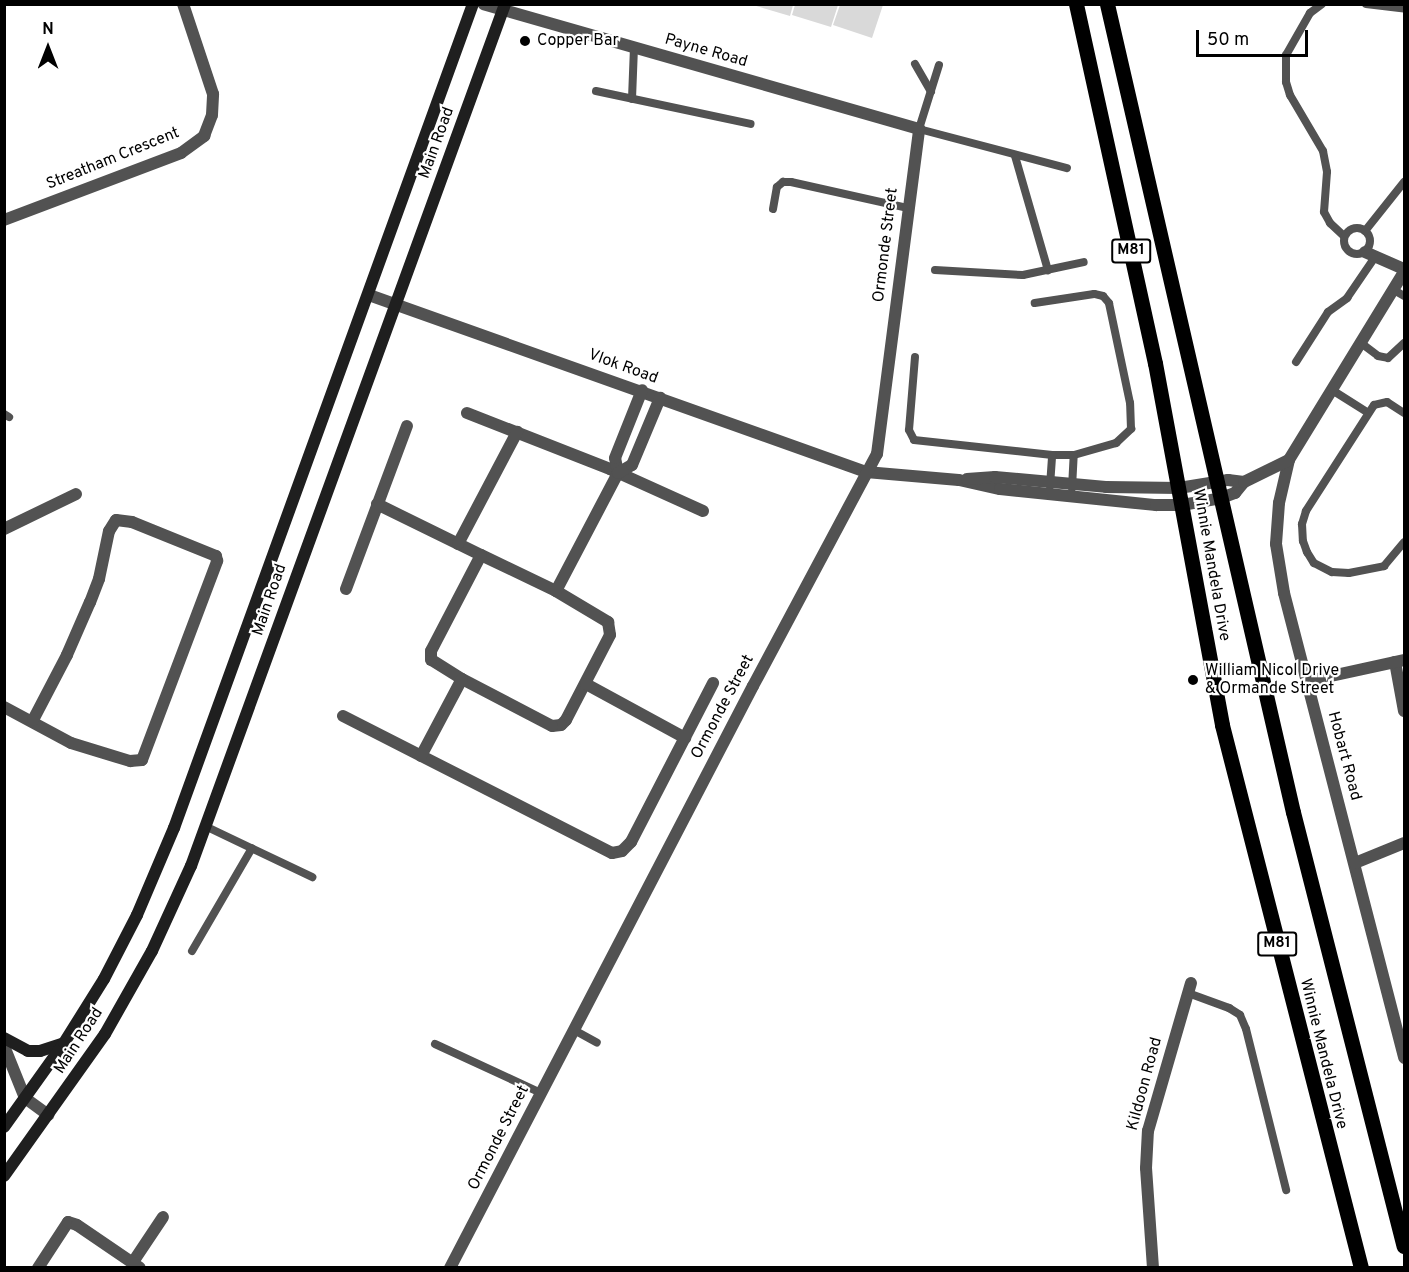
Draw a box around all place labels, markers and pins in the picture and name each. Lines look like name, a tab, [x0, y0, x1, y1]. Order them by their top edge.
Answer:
place label: Copper Bar	[537, 31, 619, 51]
marker: Copper Bar	[518, 34, 532, 48]
place label: William Nicol Drive & Ormande Street	[1205, 661, 1339, 699]
marker: William Nicol Drive & Ormande Street	[1186, 673, 1200, 687]

